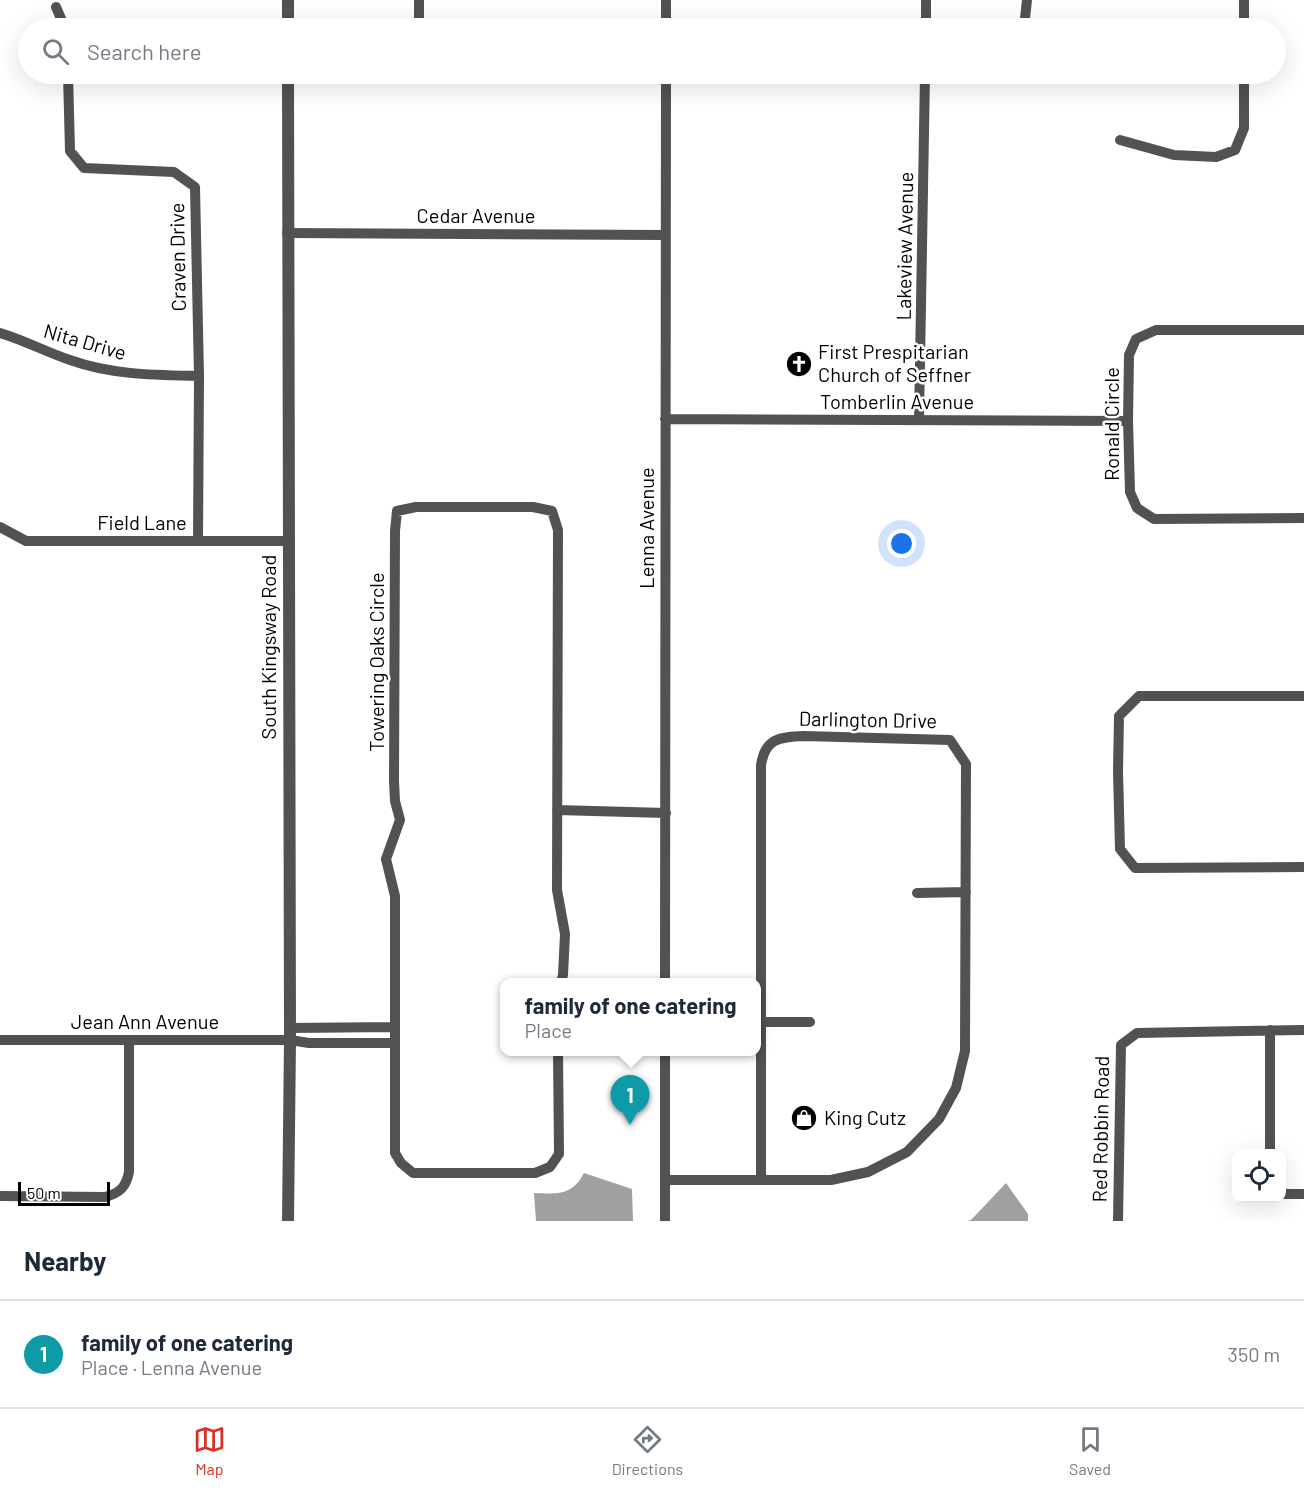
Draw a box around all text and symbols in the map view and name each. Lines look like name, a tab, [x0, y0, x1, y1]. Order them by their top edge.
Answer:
search box	[18, 18, 1286, 84]
icon: search	[39, 35, 72, 68]
text: Search here	[87, 38, 201, 64]
street label: Lakeview Avenue	[891, 171, 917, 320]
street label: Craven Drive	[164, 202, 190, 312]
street label: Cedar Avenue	[417, 203, 535, 227]
street label: Nita Drive	[41, 318, 129, 364]
place label: First Prespitarian Church of Seffner	[818, 339, 971, 386]
church icon: First Prespitarian Church of Seffner	[784, 349, 814, 379]
street label: Ronald Circle	[1099, 367, 1123, 481]
street label: Tomberlin Avenue	[820, 389, 974, 413]
street label: Lenna Avenue	[634, 467, 658, 589]
street label: Field Lane	[97, 510, 187, 534]
your location	[887, 529, 916, 558]
street label: South Kingsway Road	[256, 555, 280, 739]
street label: Towering Oaks Circle	[364, 572, 388, 752]
street label: Darlington Drive	[799, 706, 937, 732]
popup	[500, 978, 761, 1056]
text: family of one catering	[524, 992, 737, 1018]
street label: Jean Ann Avenue	[71, 1009, 219, 1033]
text: Place	[524, 1018, 572, 1042]
street label: Red Robbin Road	[1087, 1055, 1113, 1203]
pin: 1	[610, 1076, 650, 1125]
shop icon: King Cutz	[789, 1103, 819, 1133]
place label: King Cutz	[824, 1105, 906, 1129]
map controls	[1232, 1149, 1286, 1203]
button: locate	[1232, 1149, 1286, 1203]
scale bar	[18, 1179, 110, 1206]
text: 50 m	[27, 1183, 61, 1202]
text: Nearby	[24, 1245, 106, 1276]
text: family of one catering	[81, 1329, 293, 1355]
text: 1	[40, 1342, 47, 1366]
text: 350 m	[1228, 1342, 1280, 1366]
text: Place · Lenna Avenue	[81, 1355, 262, 1379]
tab: Map	[193, 1423, 226, 1478]
tab: Directions	[612, 1423, 683, 1478]
tab: Saved	[1069, 1423, 1111, 1478]

